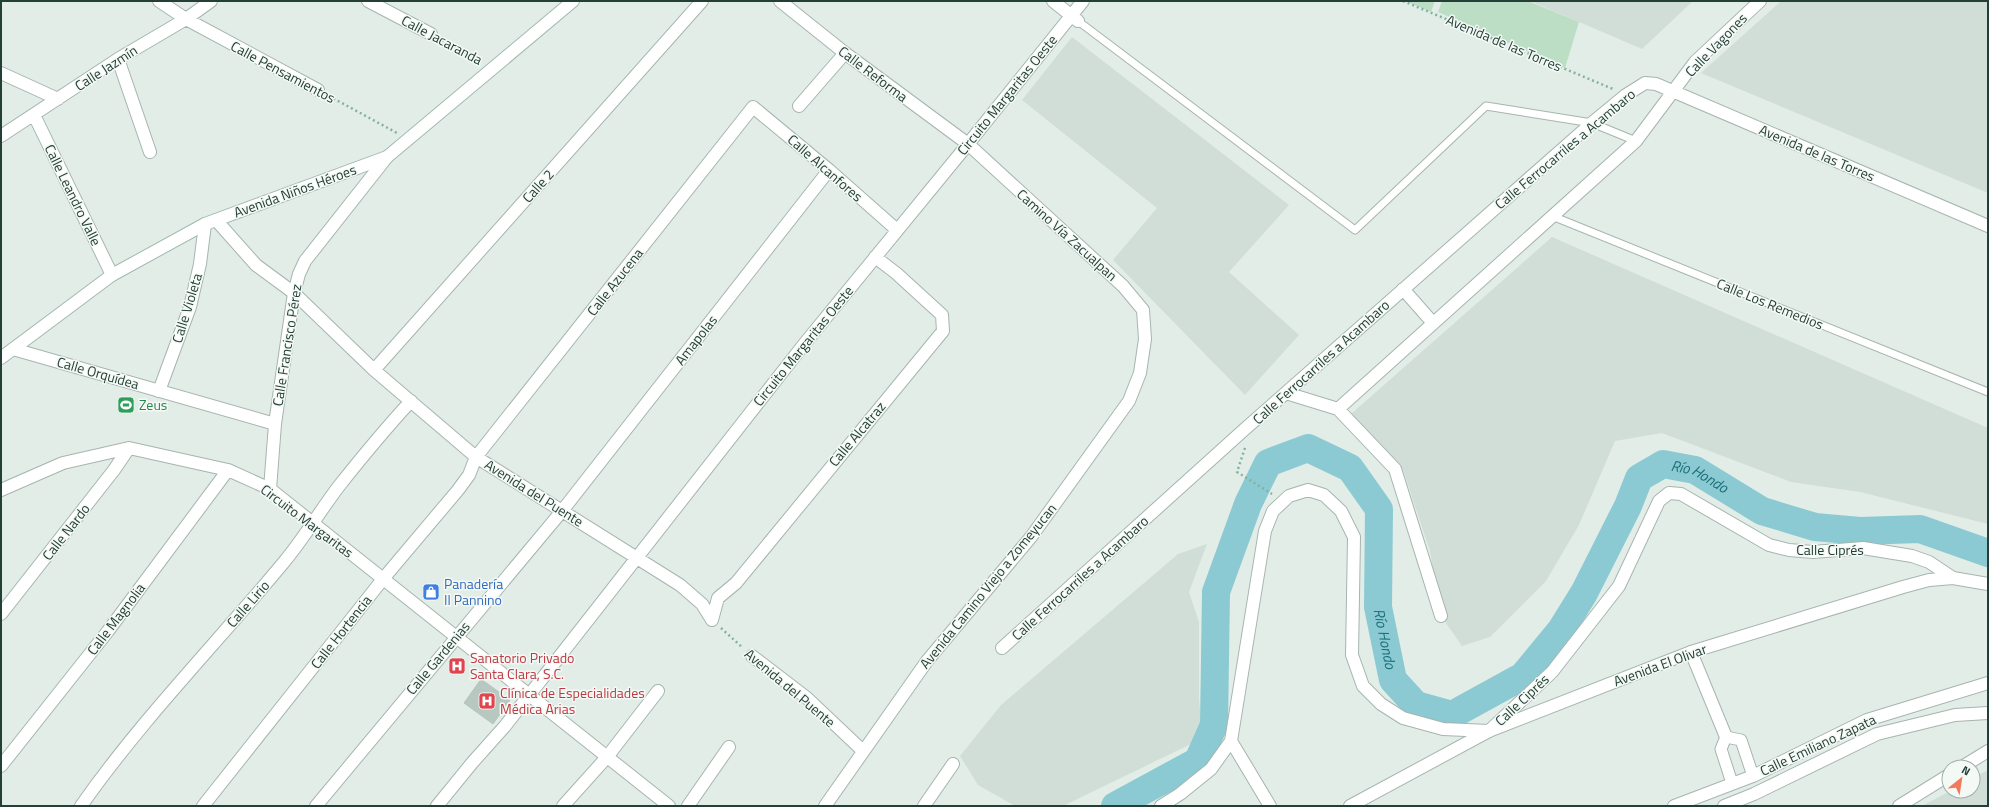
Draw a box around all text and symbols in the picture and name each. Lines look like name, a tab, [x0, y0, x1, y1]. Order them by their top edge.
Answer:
street label: Calle Vagones	[1680, 8, 1752, 81]
street label: Calle Jacaranda	[398, 9, 487, 70]
street label: Avenida de las Torres	[1443, 9, 1565, 76]
street label: Circuito Margaritas Oeste	[951, 30, 1062, 159]
street label: Calle Pensamientos	[227, 35, 339, 108]
street label: Calle Jazmín	[70, 39, 141, 96]
street label: Calle Reforma	[834, 40, 912, 107]
street label: Calle Ferrocarriles a Acambaro	[1490, 83, 1640, 214]
street label: Avenida de las Torres	[1756, 119, 1878, 186]
street label: Calle Alcanfores	[783, 129, 868, 206]
street label: Calle Leandro Valle	[40, 141, 107, 249]
street label: Avenida Niños Héroes	[231, 159, 359, 222]
street label: Calle 2	[517, 164, 559, 207]
street label: Camino Vía Zacualpan	[1012, 184, 1122, 286]
street label: Calle Azucena	[581, 243, 648, 320]
street label: Calle Violeta	[166, 270, 207, 345]
street label: Calle Los Remedios	[1714, 273, 1827, 335]
street label: Circuito Margaritas Oeste	[747, 281, 858, 410]
street label: Calle Francisco Pérez	[266, 282, 307, 407]
street label: Calle Ferrocarriles a Acambaro	[1248, 294, 1394, 429]
street label: Amapolas	[669, 310, 722, 369]
street label: Calle Orquídea	[55, 351, 142, 394]
place label: Zeus	[139, 394, 167, 415]
sports icon: Zeus	[116, 395, 136, 415]
street label: Calle Alcatraz	[823, 397, 890, 471]
street label: Avenida del Puente	[481, 454, 588, 531]
water label: Río Hondo	[1669, 454, 1733, 499]
street label: Circuito Margaritas	[256, 479, 358, 563]
street label: Avenida Camino Viejo a Zomeyucan	[914, 498, 1061, 673]
street label: Calle Nardo	[37, 499, 95, 565]
street label: Calle Ferrocarriles a Acambaro	[1007, 510, 1153, 645]
street label: Calle Ciprés	[1796, 539, 1864, 560]
place label: Panadería Il Pannino	[444, 573, 503, 610]
street label: Calle Lirio	[221, 576, 274, 632]
street label: Calle Magnolia	[82, 578, 150, 659]
shop icon: Panadería Il Pannino	[421, 582, 441, 602]
street label: Calle Hortencia	[305, 590, 376, 673]
water label: Río Hondo	[1368, 606, 1403, 672]
street label: Calle Gardenias	[401, 616, 475, 699]
street label: Avenida El Olivar	[1610, 638, 1710, 691]
street label: Avenida del Puente	[740, 643, 840, 732]
place label: Sanatorio Privado Santa Clara, S.C.	[470, 647, 574, 684]
hospital icon: Sanatorio Privado Santa Clara, S.C.	[447, 656, 467, 676]
street label: Calle Ciprés	[1490, 669, 1554, 730]
place label: Clínica de Especialidades Médica Arias	[500, 682, 645, 719]
hospital icon: Clínica de Especialidades Médica Arias	[477, 691, 497, 711]
street label: Calle Emiliano Zapata	[1756, 708, 1879, 781]
north arrow	[1941, 759, 1981, 799]
text: N	[1959, 762, 1973, 779]

